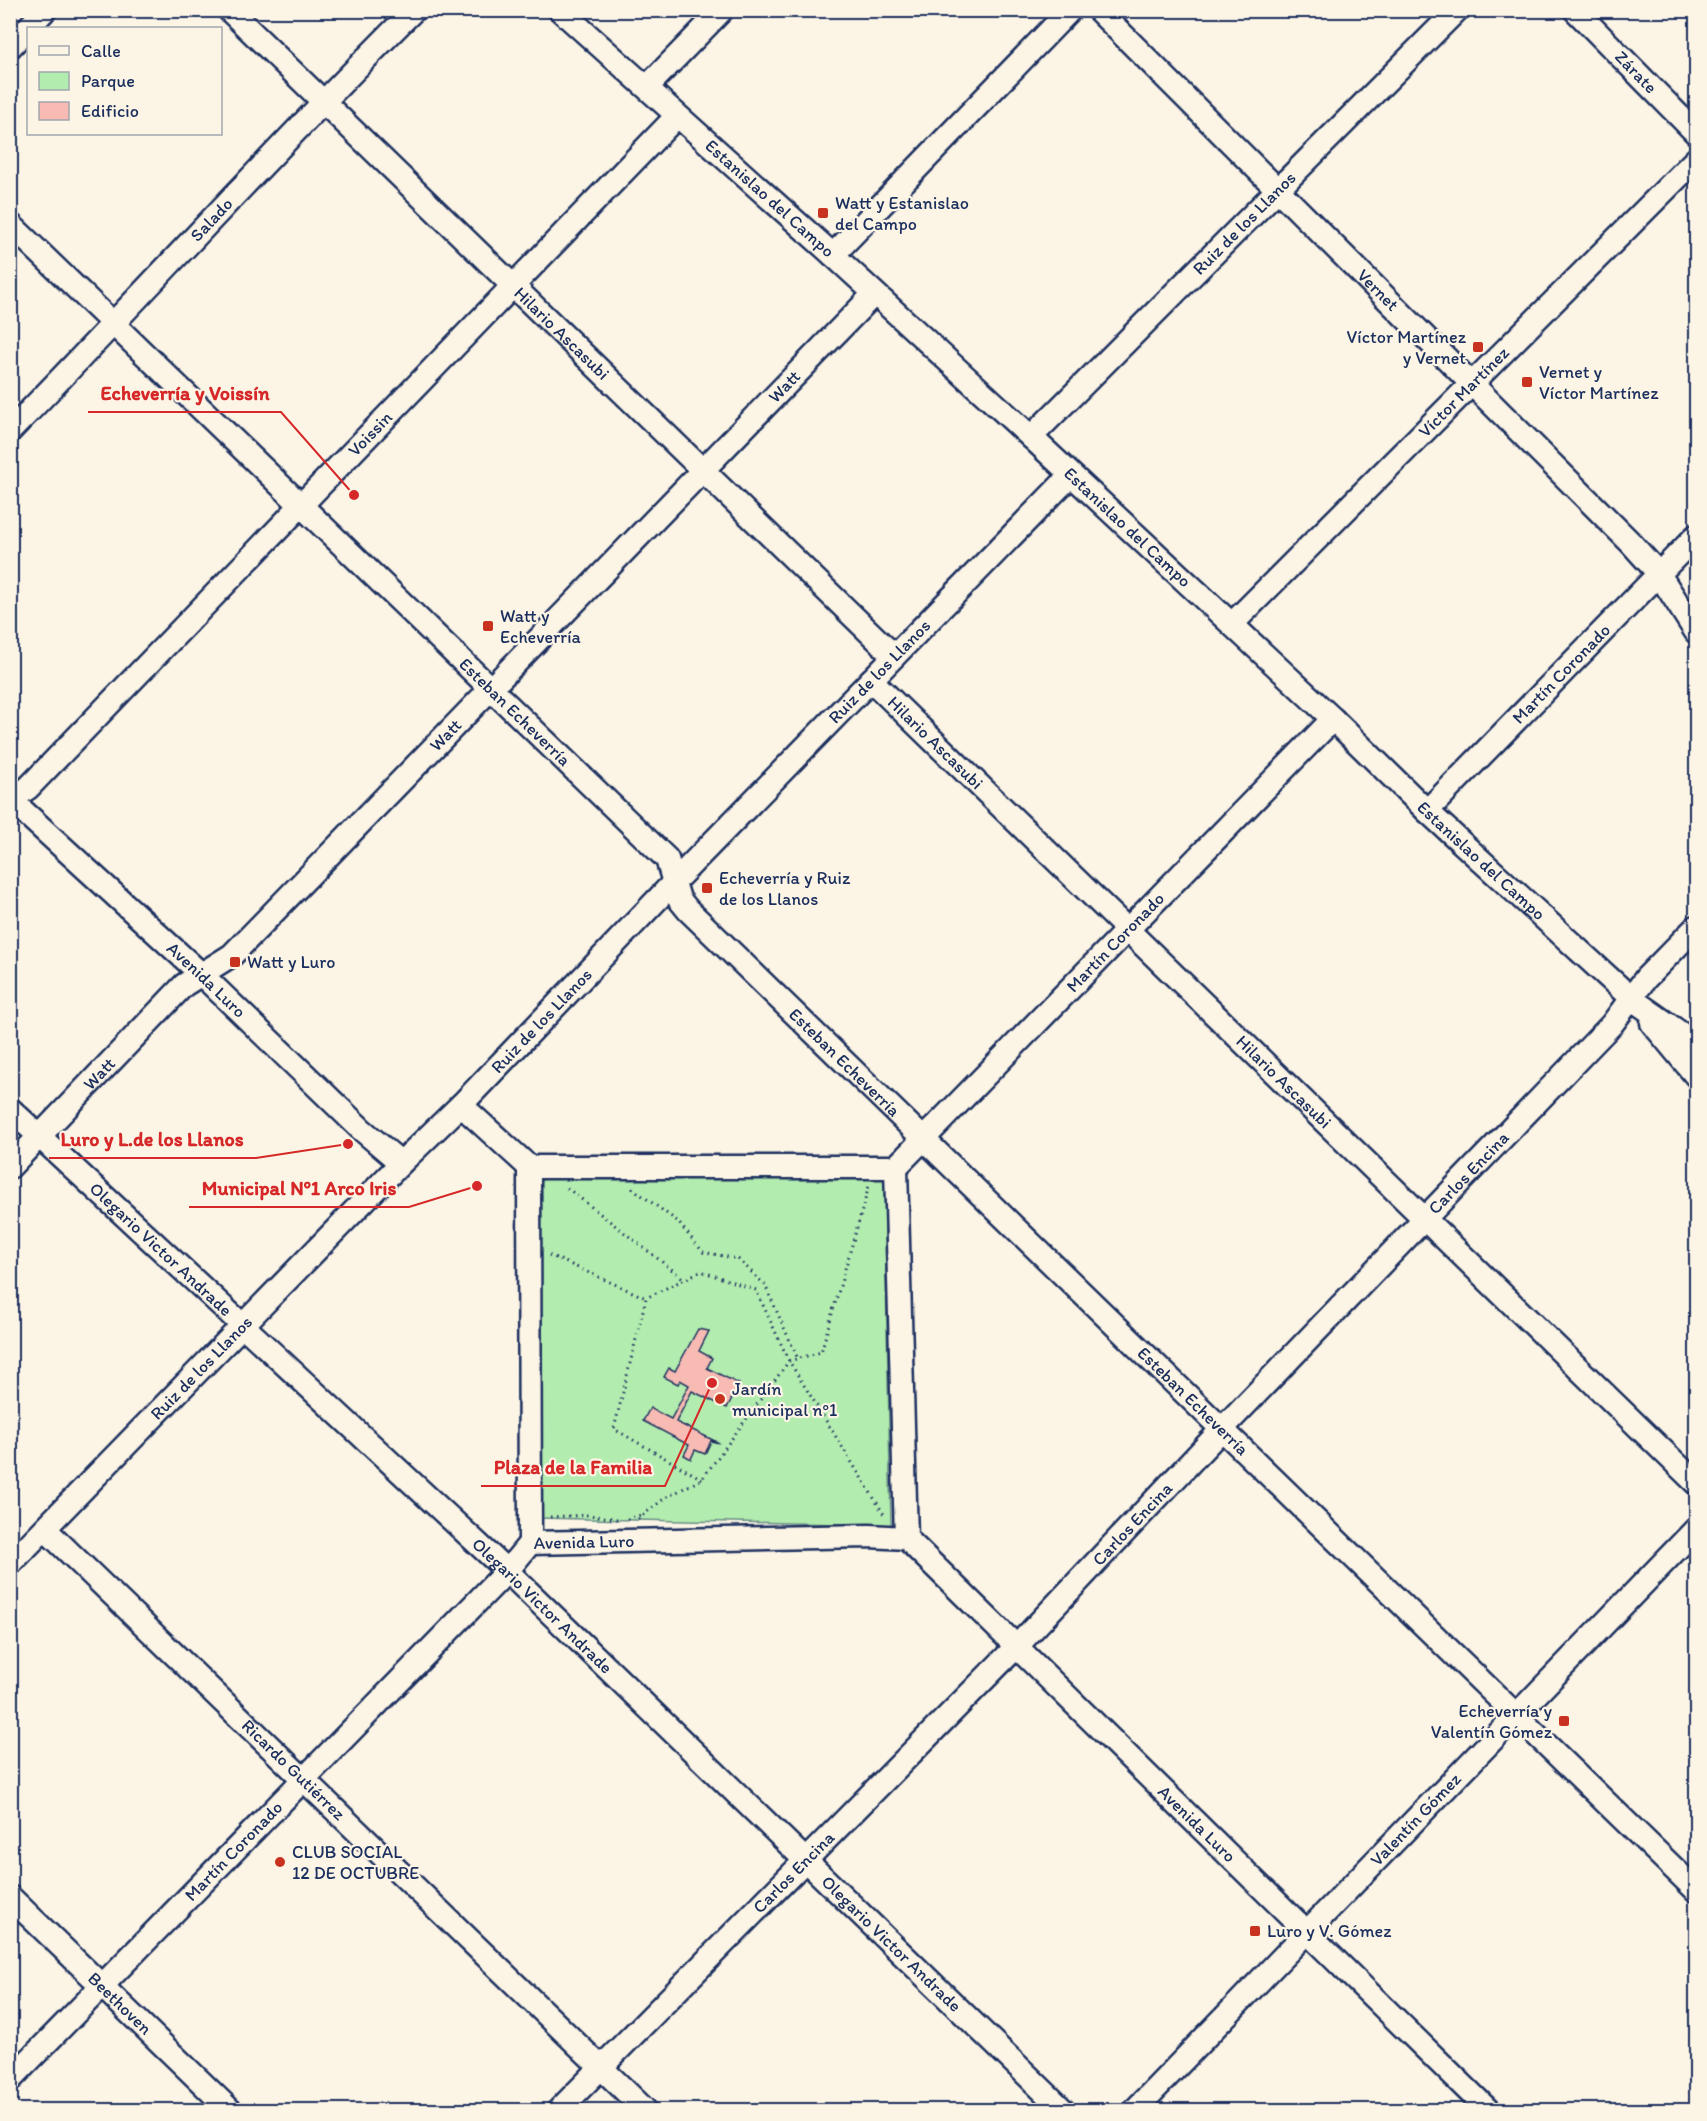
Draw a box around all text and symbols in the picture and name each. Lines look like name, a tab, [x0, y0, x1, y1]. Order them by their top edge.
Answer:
legend	[27, 27, 222, 135]
text: Calle	[81, 40, 121, 62]
street label: Zárate	[1610, 46, 1662, 98]
text: Parque	[81, 70, 135, 92]
text: Edificio	[81, 100, 139, 122]
street label: Estanislao del Campo	[701, 135, 839, 262]
street label: Ruiz de los Llanos	[1188, 167, 1301, 280]
place label: Watt y Estanislao del Campo	[835, 192, 969, 235]
street label: Salado	[185, 193, 237, 246]
marker: Watt y Estanislao del Campo	[816, 206, 830, 220]
street label: Vernet	[1352, 264, 1404, 316]
street label: Hilario Ascasubi	[509, 282, 614, 385]
place label: Víctor Martínez y Vernet	[1346, 326, 1467, 369]
marker: Víctor Martínez y Vernet	[1471, 340, 1485, 354]
street label: Víctor Martínez	[1414, 341, 1514, 442]
place label: Vernet y Víctor Martínez	[1539, 361, 1659, 404]
street label: Watt	[763, 365, 805, 407]
callout: Echeverría y Voissín	[88, 374, 281, 412]
marker: Vernet y Víctor Martínez	[1520, 375, 1534, 389]
text: Echeverría y Voissín	[101, 381, 270, 406]
street label: Voissin	[343, 407, 397, 461]
street label: Estanislao del Campo	[1059, 462, 1196, 592]
place label: Watt y Echeverría	[500, 605, 582, 648]
street label: Ruiz de los Llanos	[824, 615, 935, 728]
marker: Watt y Echeverría	[481, 619, 495, 633]
street label: Martín Coronado	[1507, 619, 1615, 728]
street label: Esteban Echeverría	[454, 653, 575, 771]
street label: Hilario Ascasubi	[883, 691, 988, 794]
street label: Watt	[425, 714, 467, 756]
street label: Estanislao del Campo	[1412, 796, 1550, 925]
place label: Echeverría y Ruiz de los Llanos	[719, 867, 851, 910]
marker: Echeverría y Ruiz de los Llanos	[700, 881, 714, 895]
street label: Martín Coronado	[1062, 888, 1169, 997]
street label: Avenida Luro	[162, 937, 251, 1023]
place label: Watt y Luro	[247, 951, 335, 973]
marker: Watt y Luro	[228, 955, 242, 969]
street label: Ruiz de los Llanos	[486, 964, 597, 1078]
street label: Esteban Echeverría	[784, 1003, 905, 1121]
street label: Hilario Ascasubi	[1231, 1030, 1336, 1133]
street label: Watt	[78, 1053, 120, 1095]
callout: Luro y L.de los Llanos	[49, 1120, 256, 1158]
street label: Carlos Encina	[1424, 1126, 1514, 1219]
text: Luro y L.de los Llanos	[60, 1127, 244, 1152]
callout: Municipal Nº1 Arco Iris	[189, 1169, 409, 1207]
text: Municipal Nº1 Arco Iris	[202, 1176, 396, 1201]
street label: Olegario Victor Andrade	[85, 1178, 237, 1321]
street label: Ruiz de los Llanos	[146, 1311, 257, 1425]
street label: Esteban Echeverría	[1133, 1342, 1253, 1460]
place label: Jardín municipal nº1	[732, 1378, 837, 1421]
marker: Jardín municipal nº1	[713, 1392, 727, 1406]
callout: Plaza de la Familia	[481, 1448, 665, 1486]
text: Plaza de la Familia	[494, 1455, 652, 1479]
street label: Carlos Encina	[1088, 1477, 1178, 1570]
street label: Avenida Luro	[533, 1530, 635, 1554]
street label: Olegario Victor Andrade	[467, 1533, 617, 1678]
place label: Echeverría y Valentín Gómez	[1431, 1700, 1553, 1743]
street label: Ricardo Gutiérrez	[237, 1714, 351, 1825]
marker: Echeverría y Valentín Gómez	[1557, 1714, 1571, 1728]
street label: Valentín Gómez	[1366, 1768, 1466, 1871]
street label: Avenida Luro	[1153, 1781, 1241, 1867]
street label: Martín Coronado	[180, 1796, 287, 1906]
street label: Carlos Encina	[748, 1826, 839, 1918]
place label: CLUB SOCIAL 12 DE OCTUBRE	[292, 1841, 419, 1884]
marker: CLUB SOCIAL 12 DE OCTUBRE	[273, 1855, 287, 1869]
street label: Olegario Victor Andrade	[817, 1871, 966, 2017]
place label: Luro y V. Gómez	[1267, 1920, 1391, 1942]
marker: Luro y V. Gómez	[1248, 1924, 1262, 1938]
street label: Beethoven	[83, 1967, 157, 2040]

